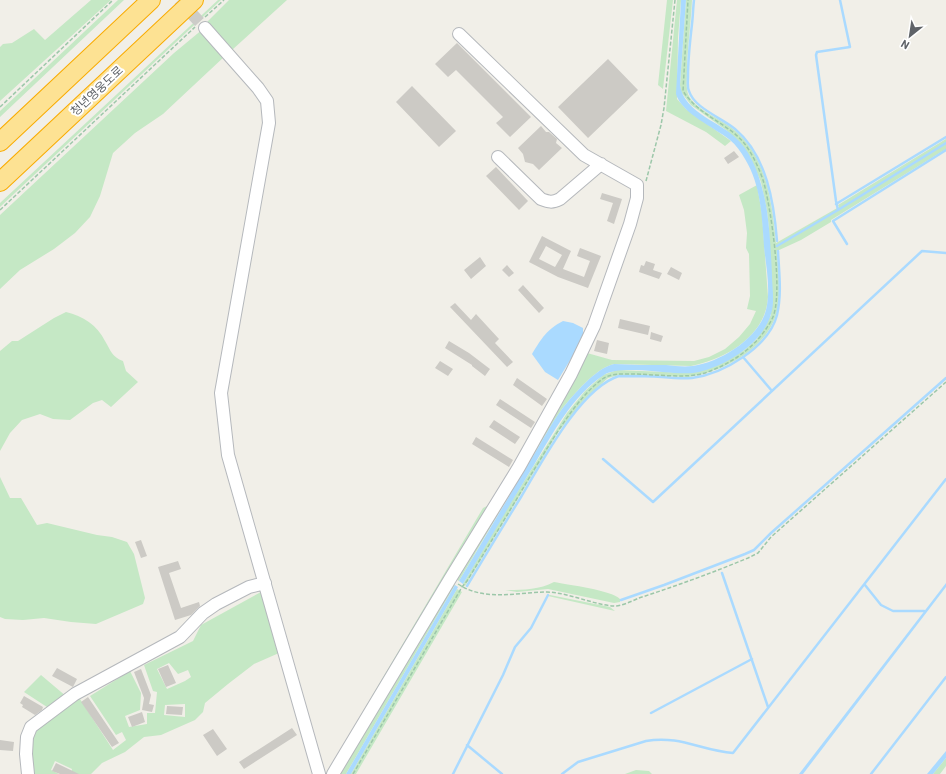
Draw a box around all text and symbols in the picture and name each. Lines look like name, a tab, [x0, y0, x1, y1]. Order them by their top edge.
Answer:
north arrow	[890, 16, 930, 56]
text: N	[898, 38, 911, 53]
street label: 청년영웅도로	[67, 63, 125, 118]

